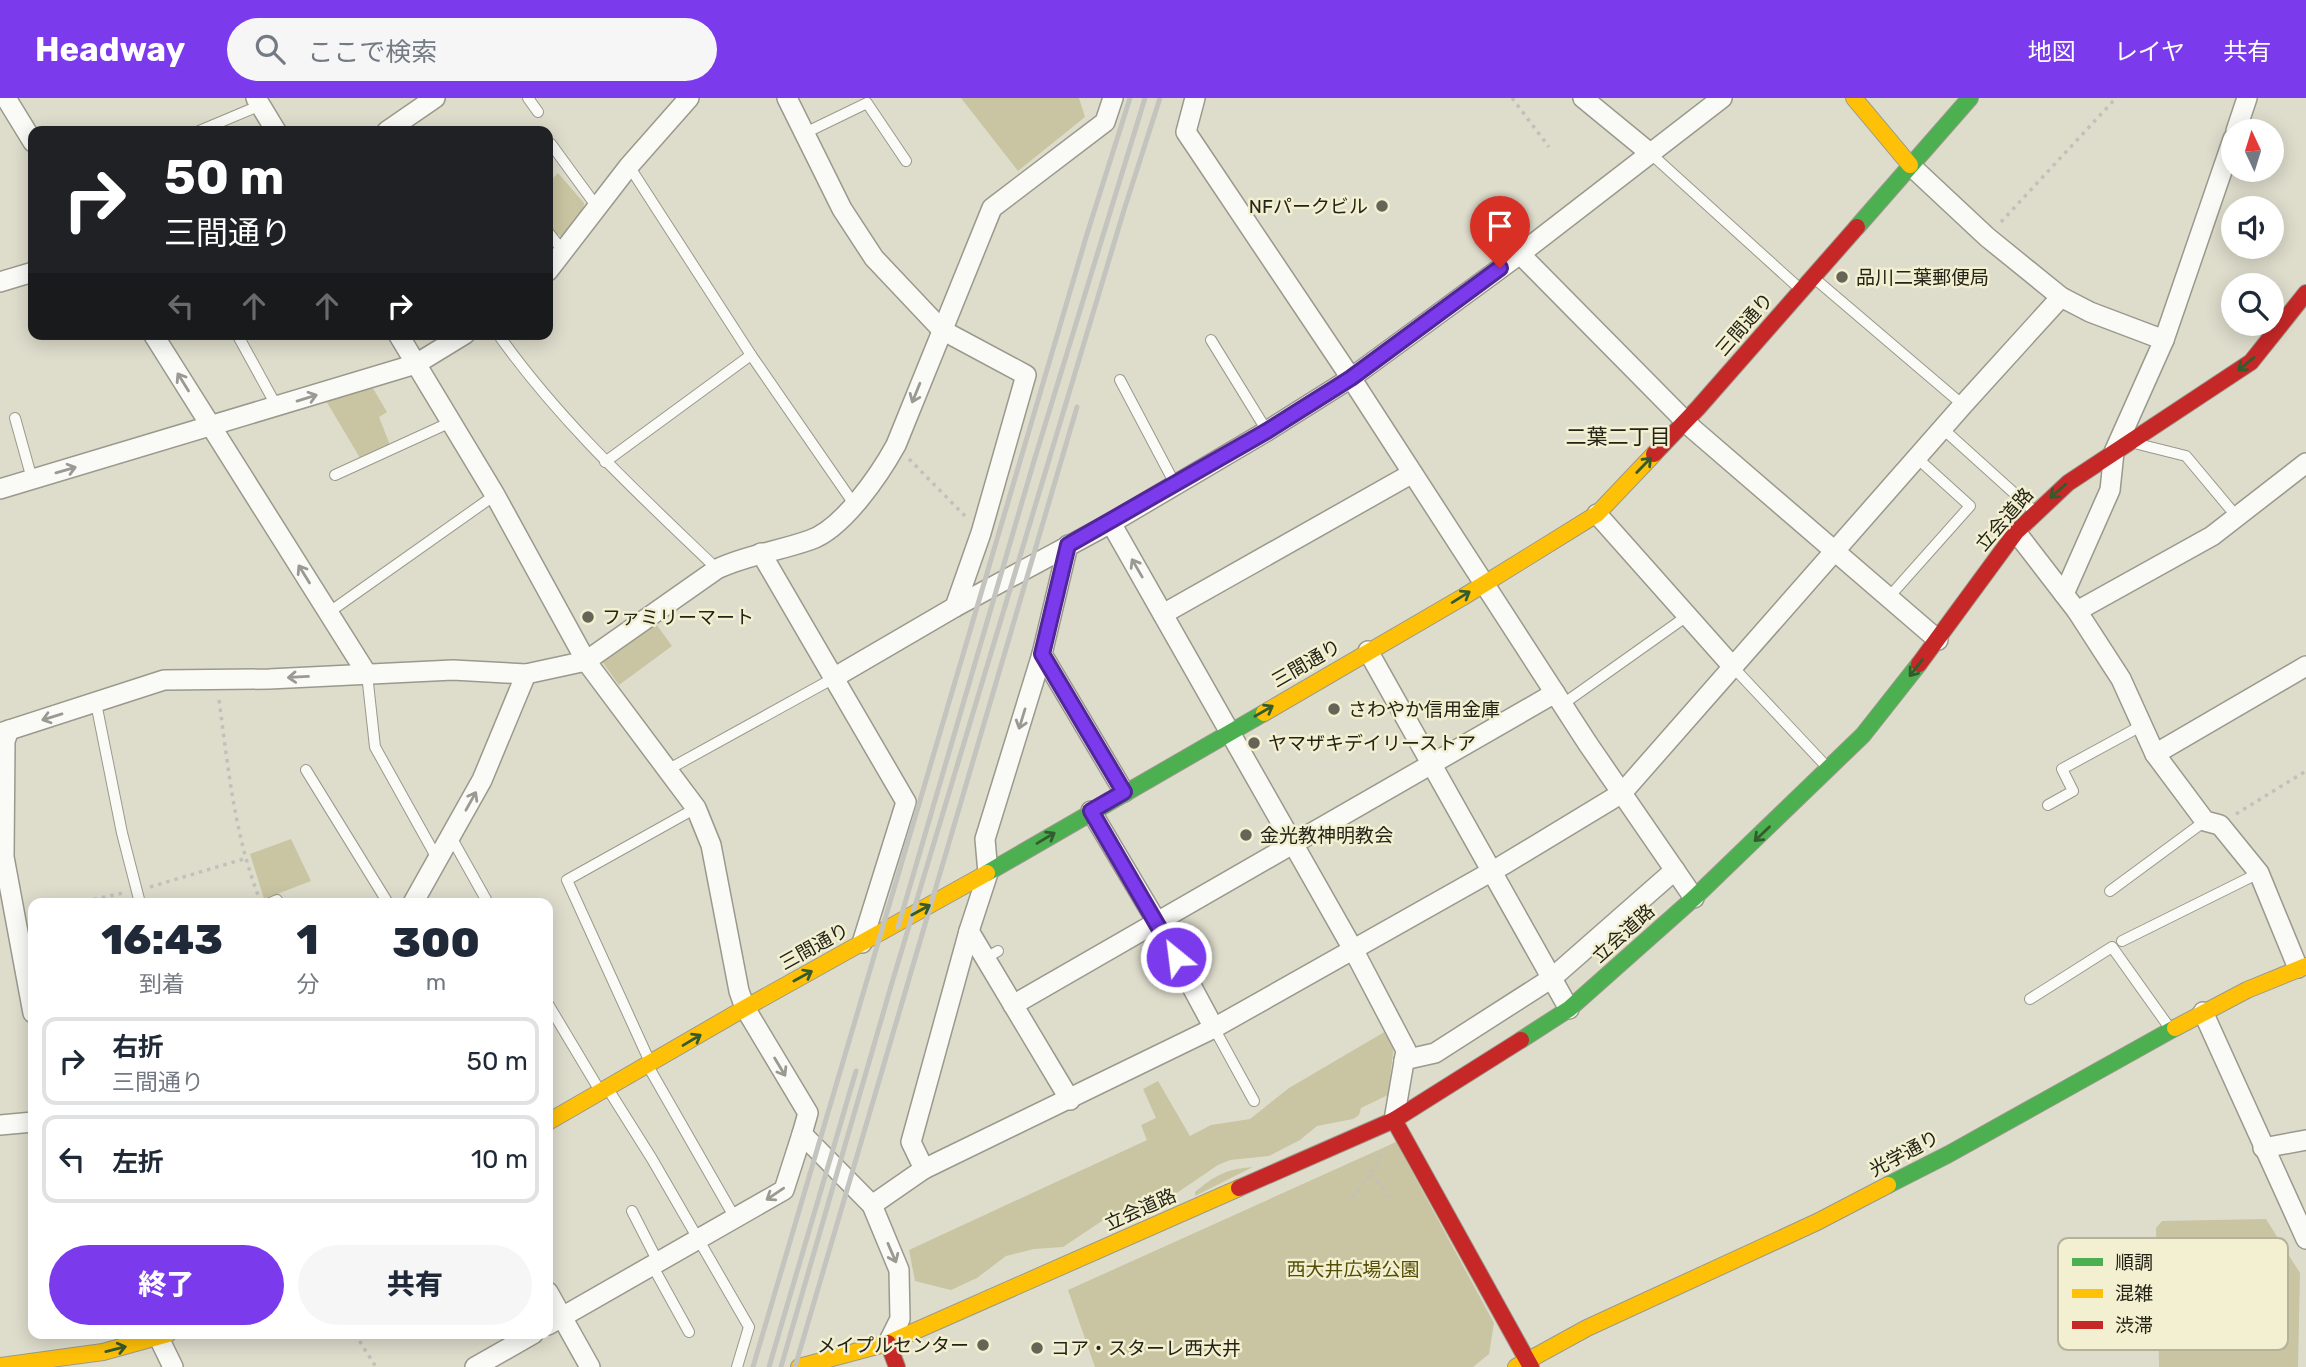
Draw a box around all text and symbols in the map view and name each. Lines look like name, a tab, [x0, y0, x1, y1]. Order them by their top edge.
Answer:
search box	[227, 18, 717, 81]
text: Headway	[35, 30, 185, 69]
icon: search	[251, 30, 289, 68]
text: ここで検索	[307, 37, 437, 68]
text: 地図	[2028, 38, 2076, 66]
text: レイヤ	[2114, 38, 2185, 66]
text: 共有	[2223, 38, 2271, 66]
north arrow	[2221, 119, 2284, 182]
map controls	[2221, 119, 2284, 336]
text: 50 m	[164, 148, 284, 206]
icon: right	[49, 154, 140, 245]
place label: NFパークビル	[1249, 195, 1368, 218]
pin	[1470, 196, 1530, 268]
button: sound	[2221, 196, 2284, 259]
marker: NFパークビル	[1374, 198, 1390, 214]
icon: arrive	[1481, 207, 1519, 245]
text: 三間通り	[164, 214, 292, 252]
place label: 品川二葉郵便局	[1856, 266, 1989, 289]
marker: 品川二葉郵便局	[1834, 269, 1850, 285]
button: search	[2221, 273, 2284, 336]
icon: left	[162, 287, 200, 325]
icon: ahead	[235, 287, 273, 325]
icon: ahead	[308, 287, 346, 325]
icon: right	[381, 287, 419, 325]
street label: 三間通り	[1711, 288, 1778, 361]
one-way arrow	[2238, 356, 2256, 371]
one-way arrow	[176, 372, 190, 392]
one-way arrow	[909, 382, 922, 404]
one-way arrow	[296, 391, 318, 404]
district label: 二葉二丁目	[1566, 424, 1671, 449]
one-way arrow	[1635, 457, 1652, 474]
one-way arrow	[54, 462, 76, 475]
street label: 立会道路	[1971, 483, 2038, 556]
one-way arrow	[2049, 483, 2067, 499]
one-way arrow	[1130, 558, 1143, 579]
one-way arrow	[297, 565, 311, 585]
one-way arrow	[1450, 590, 1470, 604]
place label: ファミリーマート	[602, 606, 754, 629]
marker: ファミリーマート	[580, 609, 596, 625]
street label: 三間通り	[1268, 634, 1345, 692]
one-way arrow	[1909, 658, 1924, 676]
one-way arrow	[288, 671, 310, 684]
place label: さわやか信用金庫	[1348, 698, 1500, 721]
marker: さわやか信用金庫	[1326, 701, 1342, 717]
one-way arrow	[1253, 704, 1274, 717]
one-way arrow	[1014, 708, 1027, 730]
one-way arrow	[42, 711, 64, 724]
place label: ヤマザキデイリーストア	[1268, 732, 1476, 755]
marker: ヤマザキデイリーストア	[1246, 735, 1262, 751]
one-way arrow	[464, 792, 478, 812]
place label: 金光教神明教会	[1260, 824, 1393, 847]
one-way arrow	[1753, 825, 1770, 842]
marker: 金光教神明教会	[1238, 827, 1254, 843]
one-way arrow	[1036, 831, 1056, 845]
street label: 立会道路	[1587, 899, 1659, 967]
one-way arrow	[911, 903, 931, 917]
text: 16:43	[101, 915, 223, 965]
text: 1	[297, 915, 319, 965]
text: 300	[392, 918, 480, 968]
street label: 三間通り	[775, 918, 853, 975]
position arrow	[1139, 920, 1213, 994]
text: m	[426, 968, 446, 996]
one-way arrow	[793, 969, 813, 983]
text: 到着	[139, 970, 185, 998]
text: 分	[296, 970, 319, 998]
text: 右折	[112, 1032, 164, 1063]
one-way arrow	[682, 1032, 702, 1046]
icon: right	[53, 1042, 91, 1080]
text: 50 m	[467, 1046, 528, 1077]
one-way arrow	[773, 1056, 787, 1076]
text: 三間通り	[112, 1068, 204, 1096]
street label: 光学通り	[1865, 1125, 1943, 1181]
icon: left	[53, 1140, 91, 1178]
text: 10 m	[471, 1144, 528, 1175]
text: 左折	[112, 1147, 164, 1178]
street label: 立会道路	[1101, 1183, 1180, 1235]
one-way arrow	[766, 1187, 785, 1201]
legend	[2058, 1238, 2288, 1350]
one-way arrow	[886, 1242, 899, 1263]
button: 終了	[49, 1245, 284, 1325]
button: 共有	[298, 1245, 532, 1325]
text: 順調	[2115, 1251, 2153, 1274]
park label: 西大井広場公園	[1286, 1258, 1420, 1281]
text: 混雑	[2115, 1282, 2153, 1305]
text: 渋滞	[2115, 1314, 2153, 1337]
place label: メイプルセンター	[817, 1334, 969, 1357]
marker: メイプルセンター	[975, 1337, 991, 1353]
place label: コア・スターレ西大井	[1051, 1337, 1241, 1360]
marker: コア・スターレ西大井	[1029, 1340, 1045, 1356]
one-way arrow	[104, 1342, 127, 1355]

